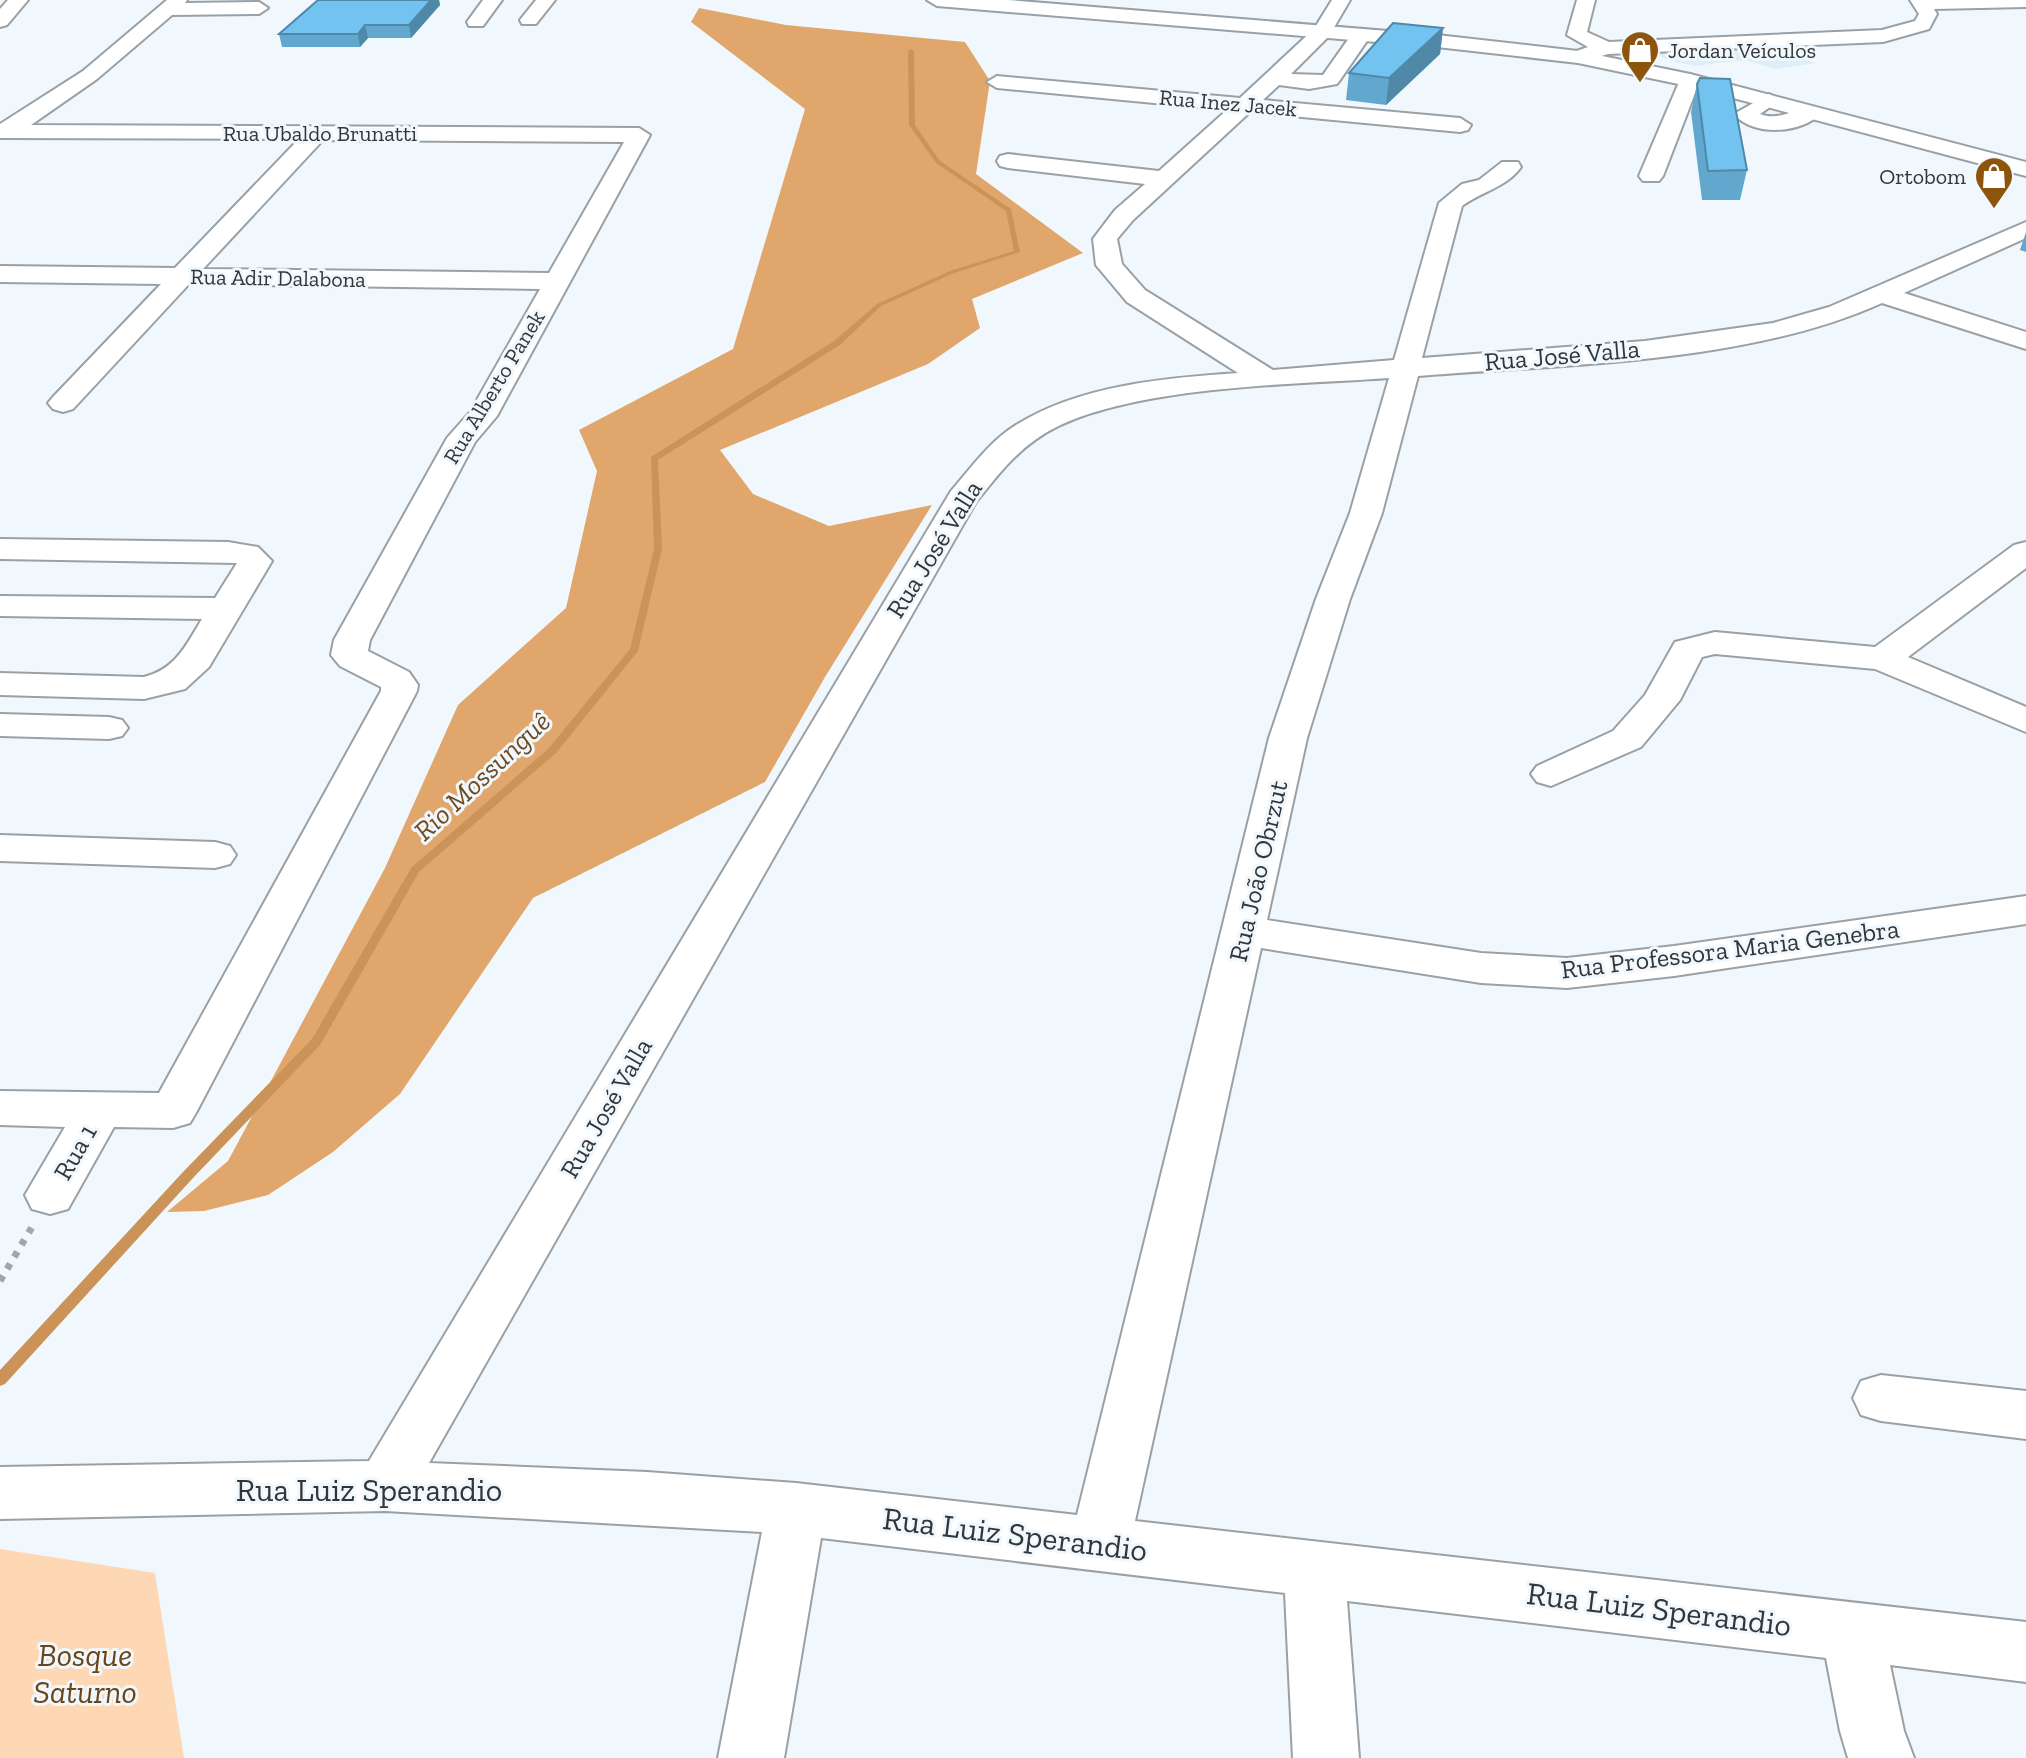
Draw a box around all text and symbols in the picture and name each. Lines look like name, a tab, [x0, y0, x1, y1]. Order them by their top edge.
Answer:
shop icon: Jordan Veículos	[1619, 29, 1661, 84]
place label: Jordan Veículos	[1668, 37, 1816, 64]
street label: Rua Inez Jacek	[1158, 84, 1299, 123]
street label: Rua Ubaldo Brunatti	[223, 120, 417, 147]
shop icon: Ortobom	[1973, 155, 2015, 210]
place label: Ortobom	[1879, 163, 1966, 190]
street label: Rua Adir Dalabona	[190, 263, 366, 293]
street label: Rua Alberto Panek	[438, 305, 551, 469]
street label: Rua José Valla	[1483, 332, 1641, 378]
street label: Rua José Valla	[879, 474, 989, 624]
water label: Rio Mossunguê	[407, 705, 557, 847]
street label: Rua João Obrzut	[1222, 777, 1294, 965]
street label: Rua Professora Maria Genebra	[1559, 912, 1901, 986]
street label: Rua José Valla	[553, 1032, 659, 1184]
street label: Rua 1	[46, 1118, 104, 1186]
street label: Rua Luiz Sperandio	[236, 1471, 502, 1509]
street label: Rua Luiz Sperandio	[880, 1499, 1150, 1569]
street label: Rua Luiz Sperandio	[1524, 1574, 1794, 1644]
park label: Bosque Saturno	[33, 1636, 137, 1711]

